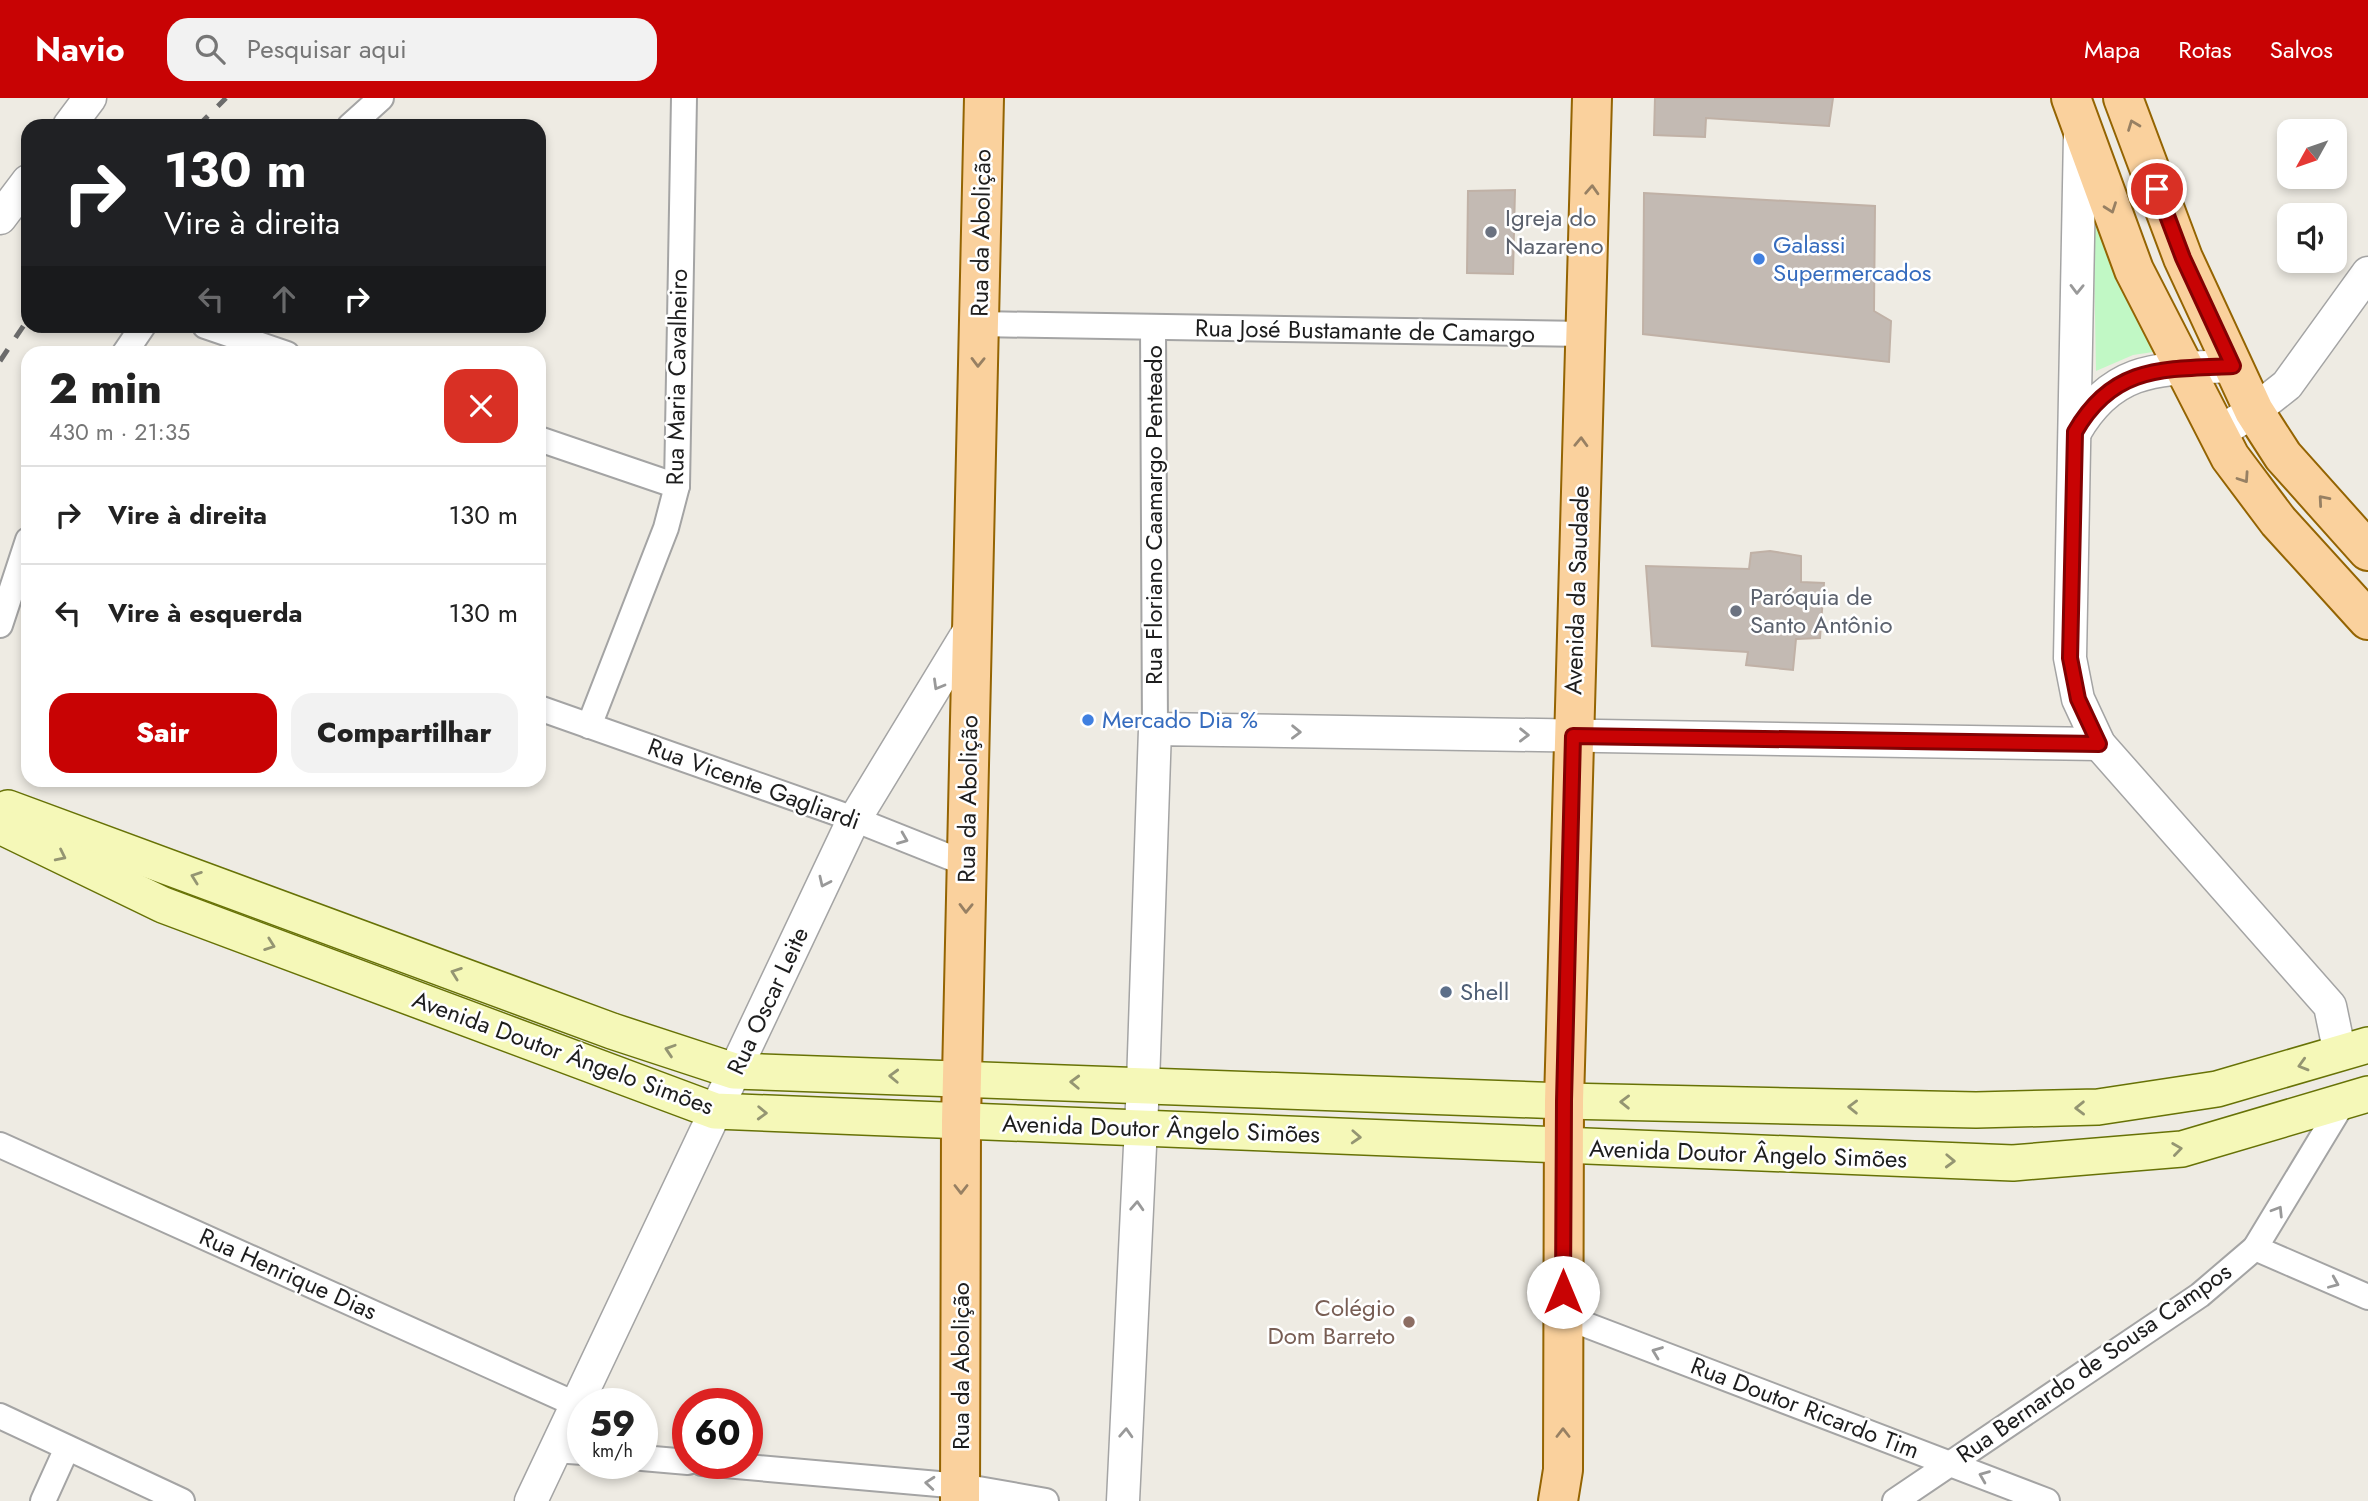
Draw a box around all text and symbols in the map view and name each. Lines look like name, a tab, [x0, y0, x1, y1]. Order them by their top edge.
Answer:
search box	[167, 18, 657, 81]
text: Navio	[35, 26, 125, 73]
icon: search	[191, 30, 229, 68]
text: Pesquisar aqui	[247, 30, 407, 68]
text: Mapa	[2084, 32, 2140, 67]
text: Rotas	[2178, 32, 2232, 67]
text: Salvos	[2270, 32, 2333, 67]
north arrow	[2277, 119, 2347, 189]
map controls	[2277, 119, 2347, 273]
one-way arrow	[2127, 120, 2141, 132]
text: 130 m	[164, 135, 307, 205]
icon: right	[49, 147, 140, 238]
street label: Rua da Abolição	[962, 149, 999, 317]
pin	[2127, 159, 2187, 219]
icon: arrive	[2138, 170, 2176, 208]
one-way arrow	[1584, 184, 1599, 195]
text: Vire à direita	[164, 200, 340, 246]
place label: Igreja do Nazareno	[1505, 200, 1604, 263]
one-way arrow	[2103, 201, 2117, 213]
button: sound	[2277, 203, 2347, 273]
marker: Igreja do Nazareno	[1483, 224, 1499, 240]
place label: Galassi Supermercados	[1773, 227, 1931, 290]
marker: Galassi Supermercados	[1751, 251, 1767, 267]
street label: Rua Maria Cavalheiro	[657, 268, 696, 486]
icon: left	[192, 280, 230, 318]
icon: ahead	[265, 280, 303, 318]
icon: right	[338, 280, 376, 318]
one-way arrow	[2069, 284, 2085, 295]
street label: Rua José Bustamante de Camargo	[1195, 310, 1535, 351]
street label: Rua Floriano Caamargo Penteado	[1136, 345, 1171, 685]
one-way arrow	[971, 357, 986, 368]
text: 2 min	[49, 358, 162, 419]
button: close	[444, 369, 518, 443]
text: 430 m · 21:35	[49, 415, 190, 449]
one-way arrow	[1573, 436, 1589, 447]
one-way arrow	[2236, 470, 2249, 483]
street label: Avenida da Saudade	[1555, 485, 1598, 695]
one-way arrow	[2319, 495, 2331, 508]
icon: right	[49, 496, 87, 534]
text: Vire à direita	[108, 496, 267, 534]
text: 130 m	[448, 496, 518, 534]
place label: Paróquia de Santo Antônio	[1750, 579, 1893, 642]
icon: left	[49, 594, 87, 632]
text: Vire à esquerda	[108, 594, 303, 632]
text: 130 m	[448, 594, 518, 632]
marker: Paróquia de Santo Antônio	[1728, 603, 1744, 619]
one-way arrow	[933, 678, 946, 690]
button: Sair	[49, 693, 277, 773]
button: Compartilhar	[291, 693, 518, 773]
place label: Mercado Dia %	[1102, 702, 1258, 737]
marker: Mercado Dia %	[1080, 712, 1096, 728]
street label: Rua da Abolição	[949, 715, 986, 883]
one-way arrow	[1291, 724, 1302, 739]
one-way arrow	[1519, 727, 1530, 743]
street label: Rua Vicente Gagliardi	[643, 729, 865, 838]
one-way arrow	[896, 830, 908, 844]
one-way arrow	[54, 847, 66, 861]
one-way arrow	[191, 871, 203, 885]
one-way arrow	[818, 874, 832, 887]
one-way arrow	[958, 903, 974, 914]
street label: Rua Oscar Leite	[718, 921, 817, 1080]
one-way arrow	[264, 937, 276, 951]
one-way arrow	[450, 967, 462, 981]
place label: Shell	[1460, 974, 1509, 1009]
street label: Avenida Doutor Ângelo Simões	[408, 982, 719, 1123]
marker: Shell	[1438, 984, 1454, 1000]
one-way arrow	[664, 1044, 676, 1058]
one-way arrow	[2297, 1056, 2309, 1071]
one-way arrow	[888, 1069, 899, 1084]
one-way arrow	[1069, 1075, 1080, 1090]
one-way arrow	[1619, 1094, 1630, 1110]
one-way arrow	[1847, 1099, 1857, 1115]
one-way arrow	[2074, 1100, 2085, 1115]
one-way arrow	[757, 1105, 768, 1120]
street label: Avenida Doutor Ângelo Simões	[1001, 1105, 1321, 1152]
one-way arrow	[1351, 1130, 1362, 1145]
street label: Avenida Doutor Ângelo Simões	[1588, 1130, 1908, 1177]
one-way arrow	[2171, 1141, 2183, 1156]
one-way arrow	[1945, 1153, 1956, 1168]
one-way arrow	[953, 1185, 969, 1195]
one-way arrow	[1130, 1200, 1145, 1211]
one-way arrow	[2270, 1205, 2283, 1218]
street label: Rua Henrique Dias	[194, 1219, 383, 1328]
street label: Rua Bernardo de Sousa Campos	[1949, 1254, 2238, 1471]
position arrow	[1526, 1255, 1600, 1329]
one-way arrow	[2327, 1274, 2339, 1288]
street label: Rua da Abolição	[943, 1282, 978, 1450]
place label: Colégio Dom Barreto	[1267, 1290, 1395, 1353]
marker: Colégio Dom Barreto	[1401, 1314, 1417, 1330]
one-way arrow	[1651, 1346, 1663, 1360]
street label: Rua Doutor Ricardo Tim	[1686, 1348, 1924, 1467]
speed limit sign: 60	[672, 1388, 763, 1479]
text: 59	[590, 1399, 636, 1449]
one-way arrow	[1119, 1427, 1134, 1438]
one-way arrow	[1555, 1427, 1571, 1438]
text: km/h	[592, 1438, 633, 1464]
one-way arrow	[1978, 1470, 1990, 1484]
one-way arrow	[924, 1476, 935, 1491]

